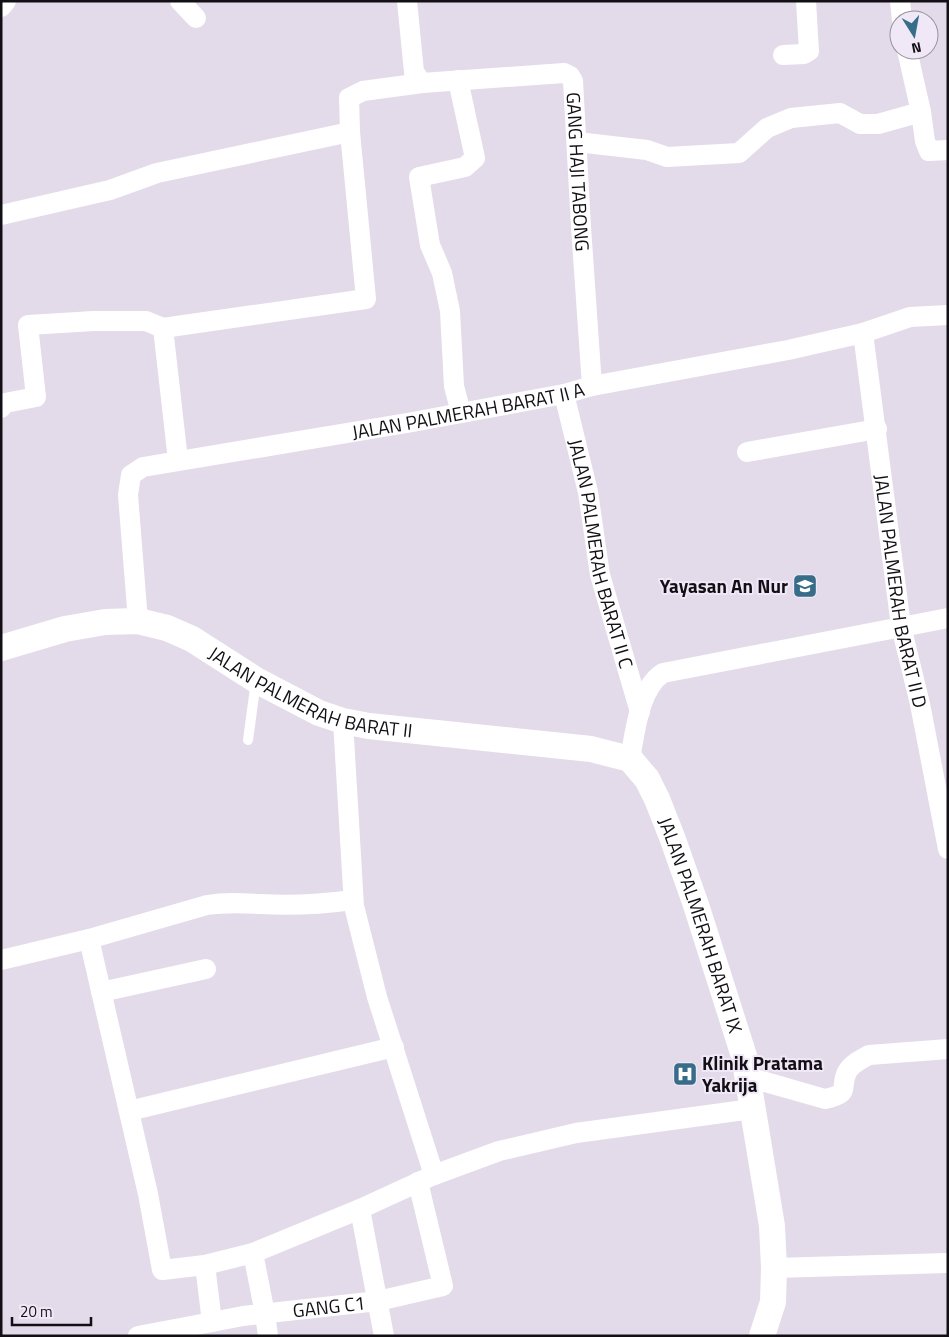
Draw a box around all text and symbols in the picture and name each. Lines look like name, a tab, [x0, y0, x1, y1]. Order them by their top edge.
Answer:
north arrow	[889, 10, 939, 60]
text: N	[910, 37, 923, 59]
street label: GANG HAJI TABONG	[560, 91, 598, 252]
street label: JALAN PALMERAH BARAT II A	[350, 374, 588, 446]
street label: JALAN PALMERAH BARAT II C	[561, 436, 641, 672]
street label: JALAN PALMERAH BARAT II D	[867, 473, 935, 711]
place label: Yayasan An Nur	[660, 571, 788, 600]
school or university icon: Yayasan An Nur	[792, 573, 818, 599]
street label: JALAN PALMERAH BARAT II	[203, 638, 414, 744]
street label: JALAN PALMERAH BARAT IX	[651, 812, 751, 1037]
place label: Klinik Pratama Yakrija	[702, 1048, 823, 1099]
hospital icon: Klinik Pratama Yakrija	[672, 1061, 698, 1087]
street label: GANG C1	[291, 1288, 367, 1324]
scale bar	[12, 1294, 91, 1326]
text: 20 m	[20, 1300, 53, 1323]

